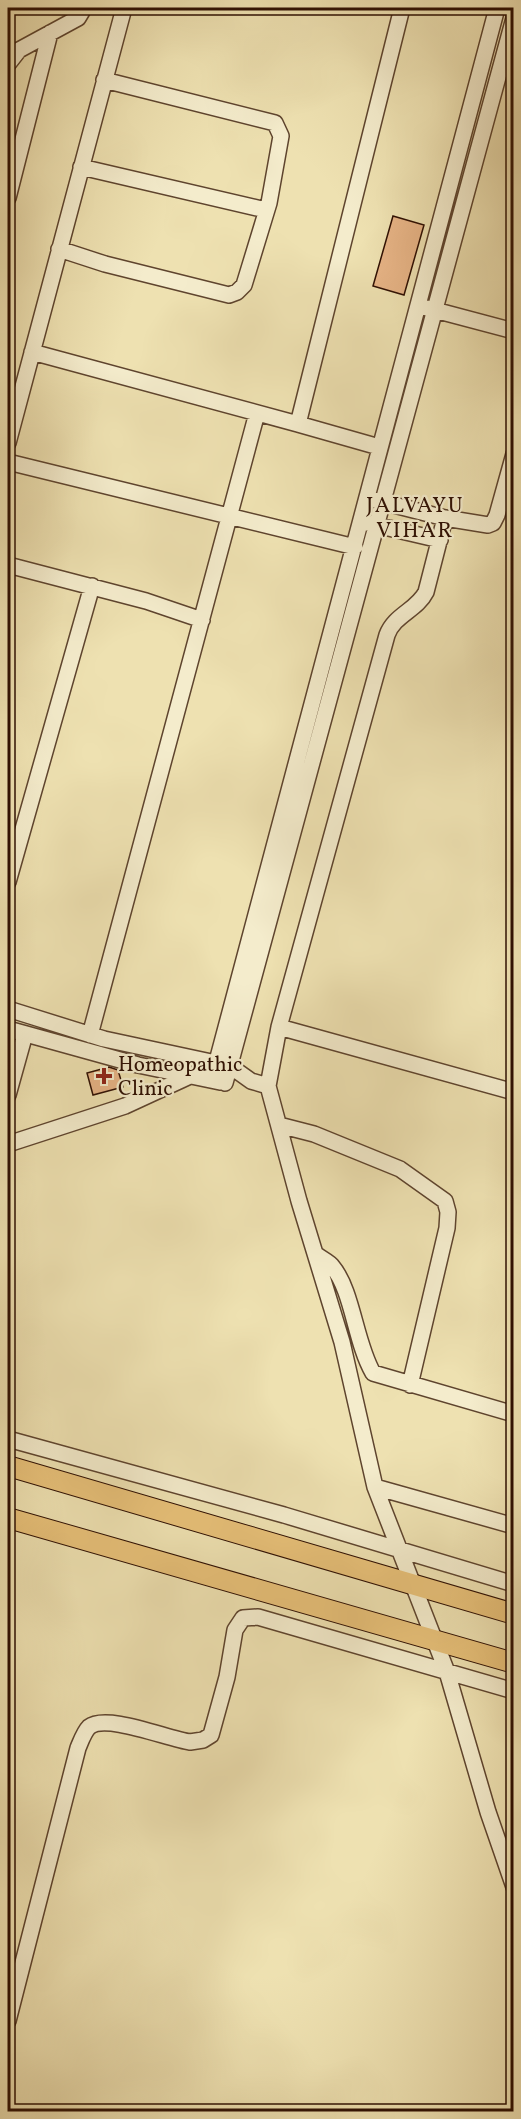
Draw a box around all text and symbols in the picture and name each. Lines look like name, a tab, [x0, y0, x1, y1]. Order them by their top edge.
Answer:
district label: JALVAYU VIHAR	[366, 491, 464, 547]
place label: Homeopathic Clinic	[118, 1051, 242, 1104]
marker: Homeopathic Clinic	[95, 1067, 113, 1085]

